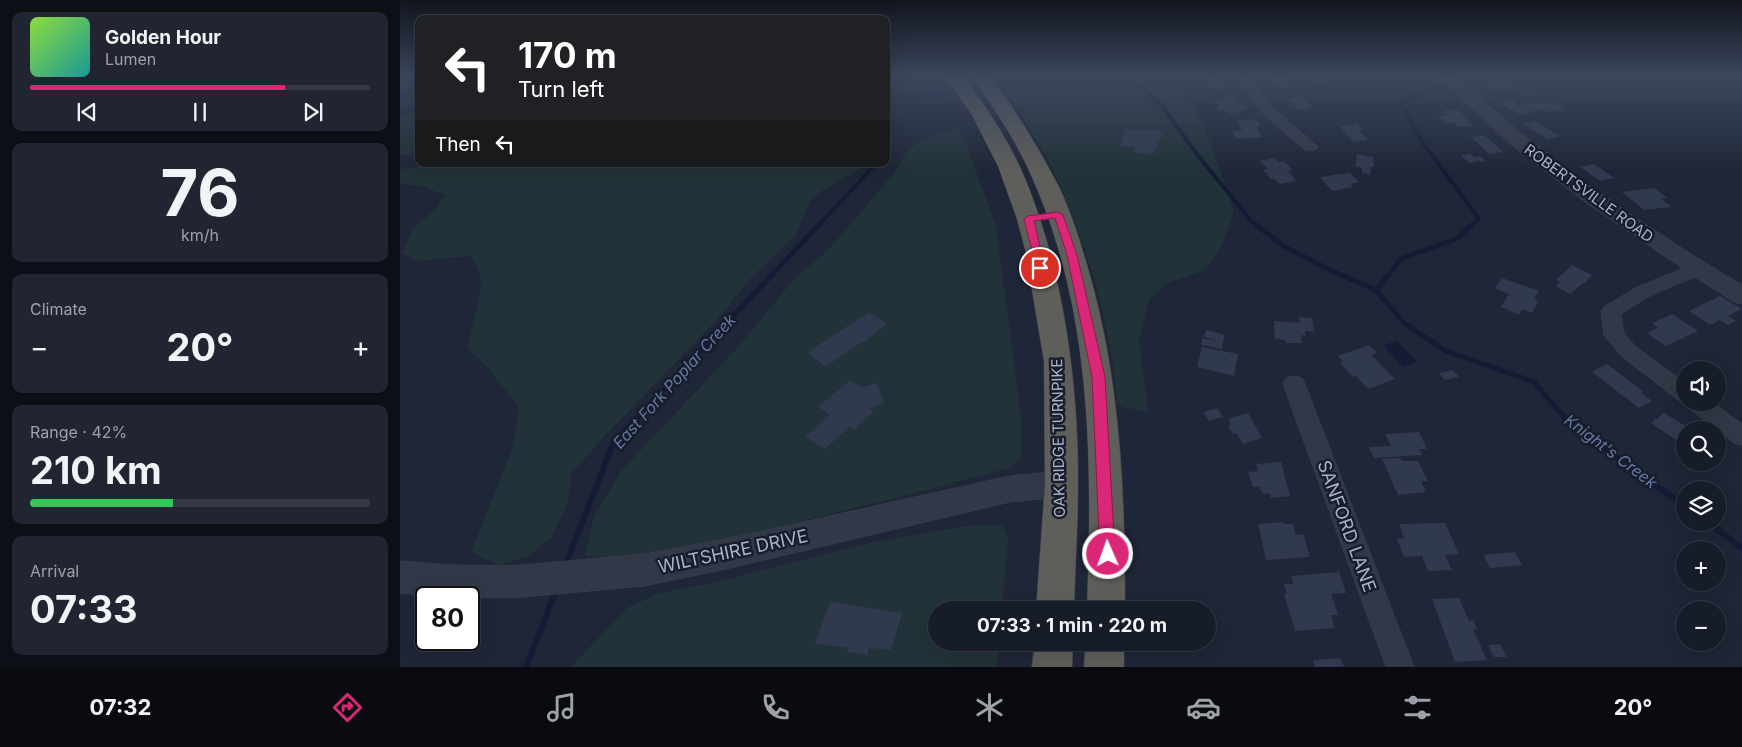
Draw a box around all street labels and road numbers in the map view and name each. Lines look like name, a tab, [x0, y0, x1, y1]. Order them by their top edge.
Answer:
street label: ROBERTSVILLE ROAD	[1521, 140, 1657, 246]
street label: OAK RIDGE TURNPIKE	[1047, 358, 1069, 518]
street label: SANFORD LANE	[1313, 457, 1381, 595]
street label: WILTSHIRE DRIVE	[656, 525, 810, 577]

